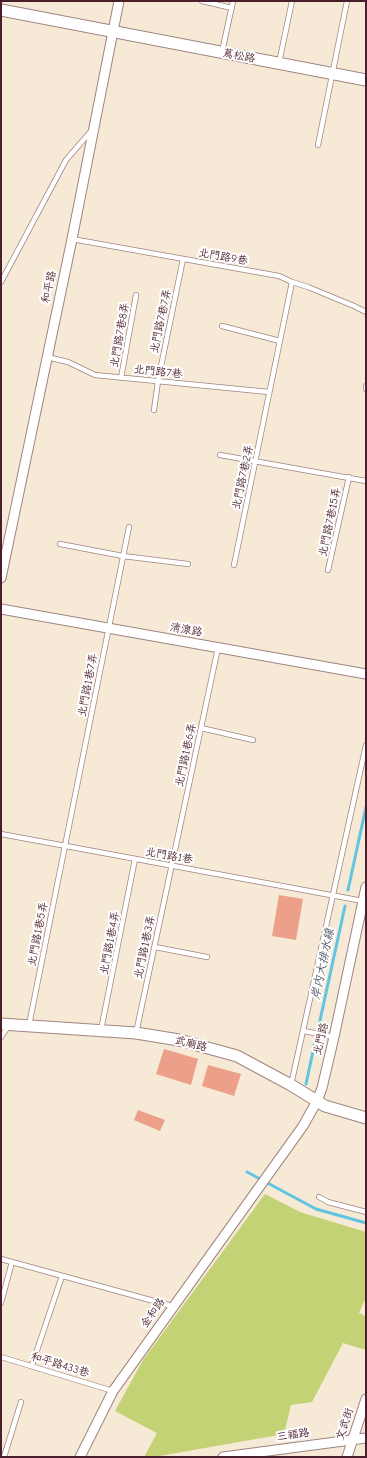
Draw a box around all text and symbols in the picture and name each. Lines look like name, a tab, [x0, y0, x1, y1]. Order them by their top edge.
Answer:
street label: 蔦松路	[222, 46, 256, 66]
street label: 北門路9巷	[197, 246, 249, 268]
street label: 和平路	[39, 269, 59, 305]
street label: 北門路7巷7弄	[148, 288, 174, 354]
street label: 北門路7巷8弄	[108, 301, 132, 369]
street label: 北門路7巷	[133, 363, 183, 381]
street label: 北門路7巷2弄	[230, 443, 256, 511]
street label: 北門路7巷15弄	[316, 486, 344, 558]
street label: 清湶路	[169, 621, 203, 639]
street label: 北門路1巷7弄	[75, 652, 101, 718]
street label: 北門路1巷6弄	[173, 722, 199, 788]
street label: 北門路1巷	[144, 845, 194, 867]
street label: 北門路1巷5弄	[25, 901, 51, 967]
street label: 北門路1巷4弄	[97, 910, 123, 976]
street label: 北門路1巷3弄	[132, 914, 158, 980]
water label: 岸內大排水線	[308, 927, 338, 1001]
street label: 北門路	[311, 1021, 331, 1057]
street label: 武廟路	[173, 1034, 209, 1054]
street label: 金和路	[138, 1296, 168, 1330]
street label: 和平路433巷	[29, 1350, 91, 1380]
street label: 文武街	[334, 1406, 356, 1442]
street label: 三福路	[276, 1426, 310, 1444]

